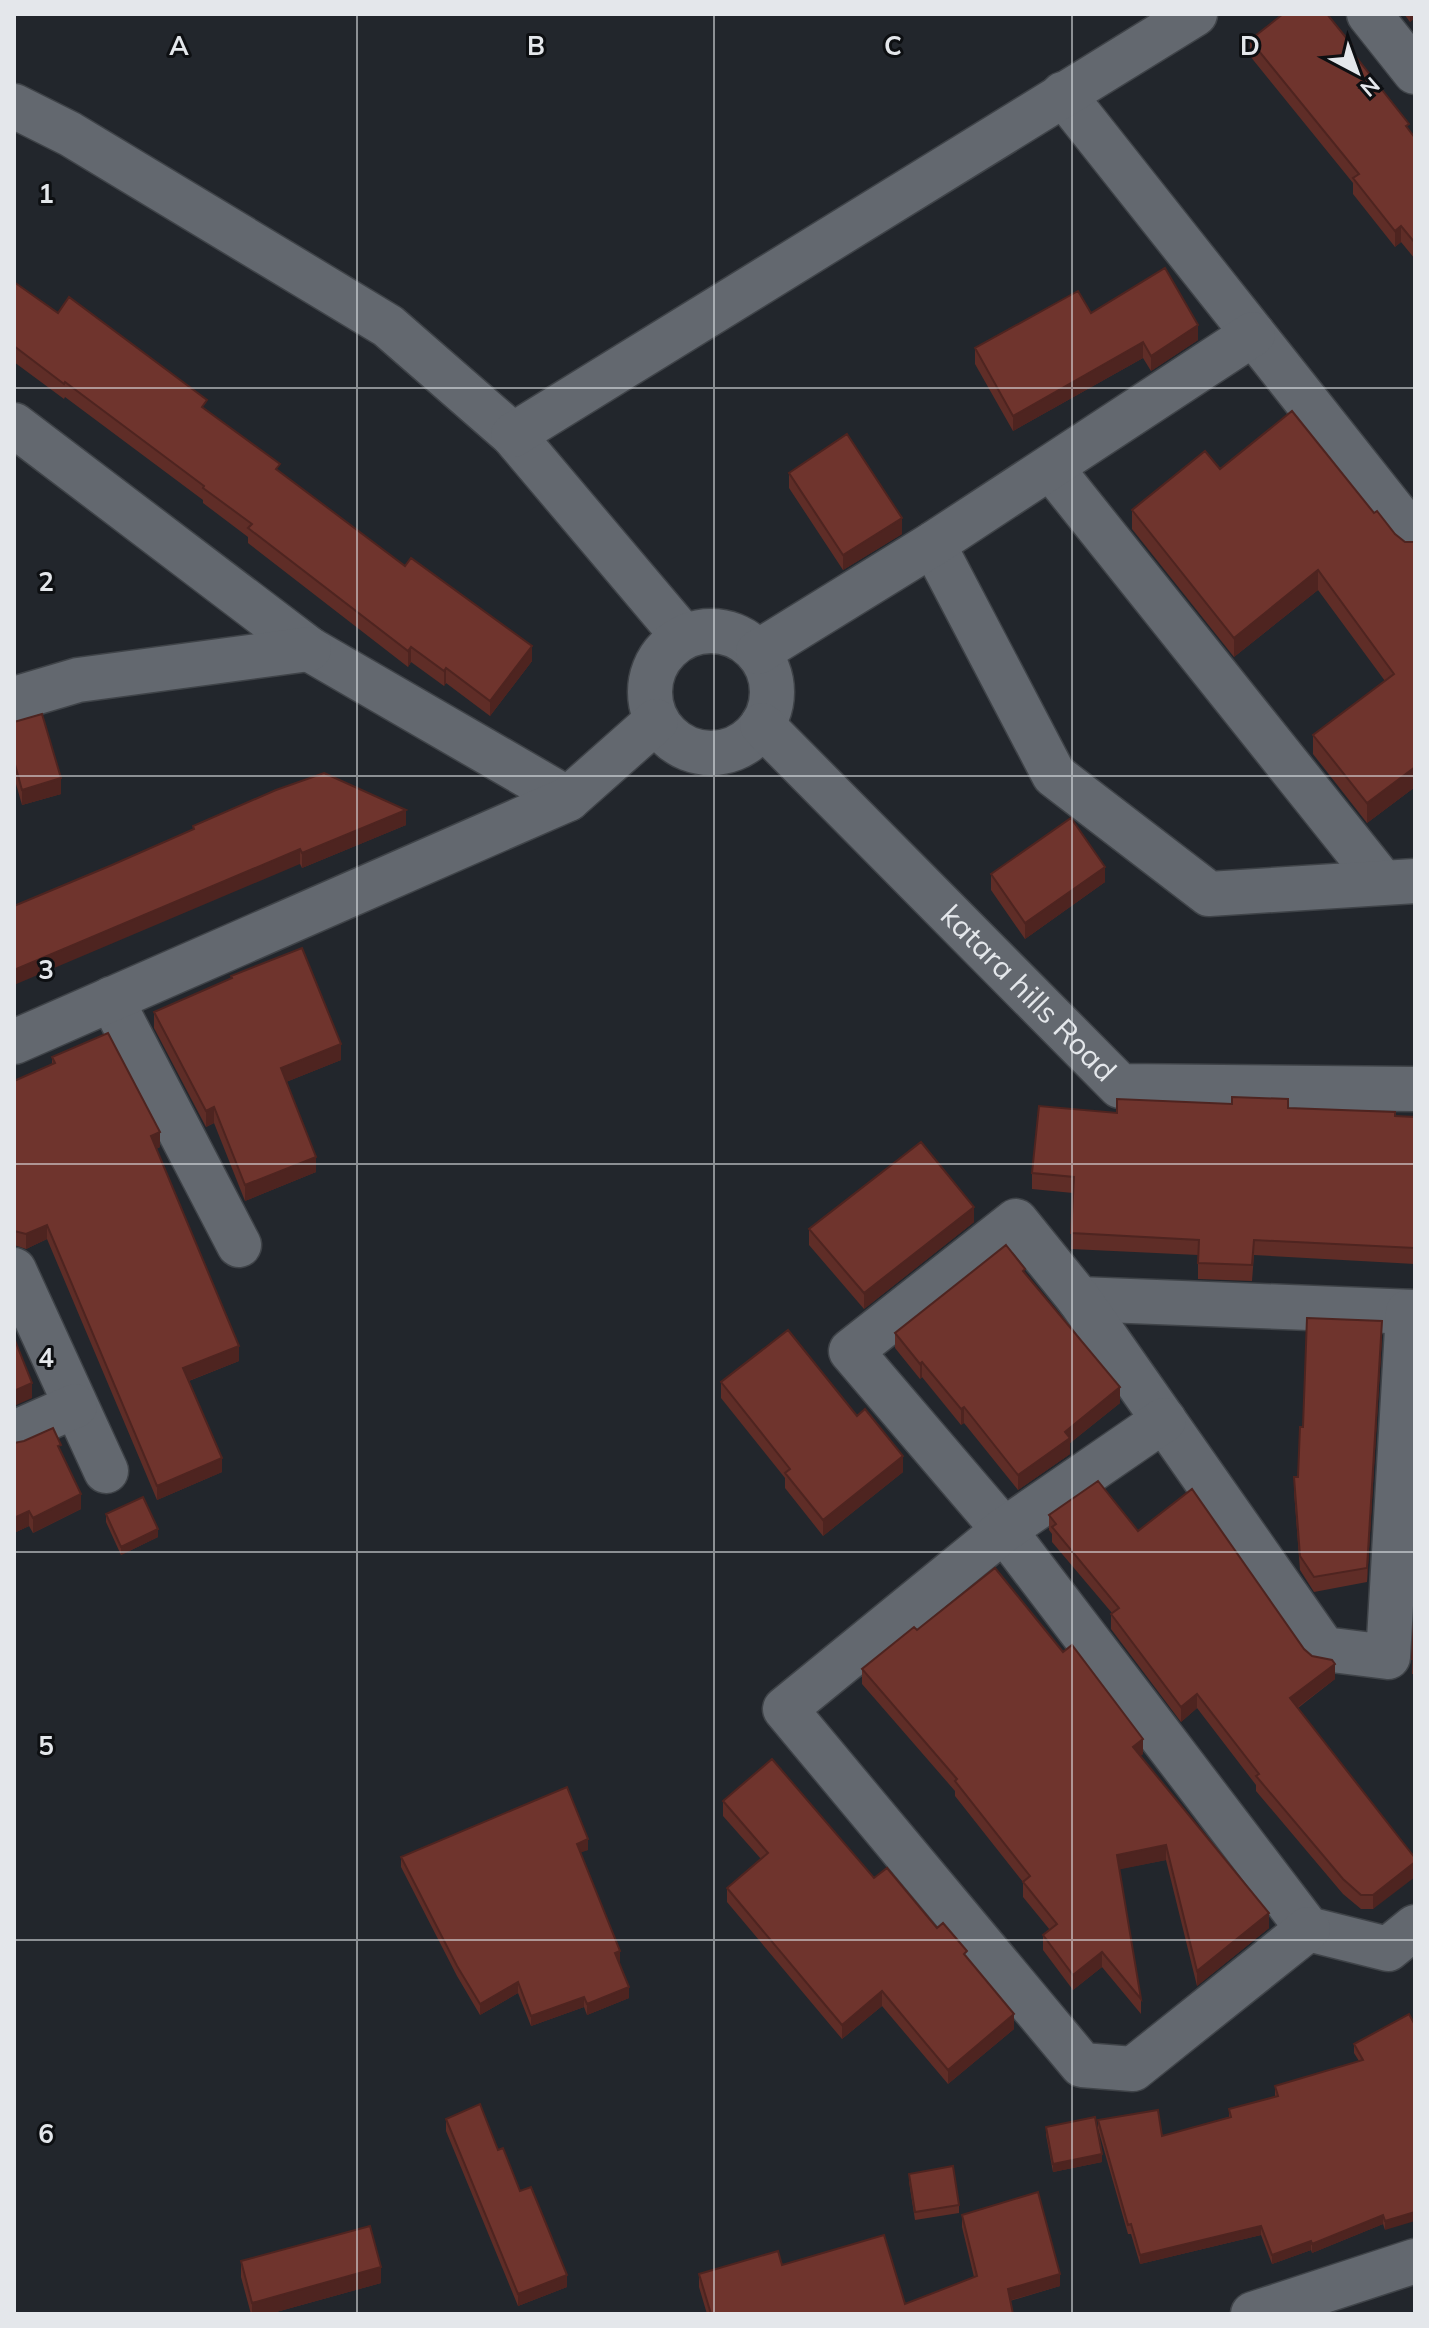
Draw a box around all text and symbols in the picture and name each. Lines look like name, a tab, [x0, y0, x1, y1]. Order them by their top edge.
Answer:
text: A	[169, 29, 189, 62]
text: B	[527, 29, 545, 62]
text: C	[884, 29, 902, 62]
text: D	[1240, 29, 1260, 62]
north arrow	[1317, 32, 1397, 112]
text: N	[1355, 71, 1386, 103]
text: 1	[38, 177, 54, 210]
text: 2	[38, 565, 54, 598]
street label: katara hills Road	[933, 896, 1125, 1089]
text: 3	[38, 953, 54, 986]
text: 4	[38, 1341, 54, 1374]
text: 5	[38, 1729, 54, 1762]
text: 6	[38, 2117, 54, 2150]

